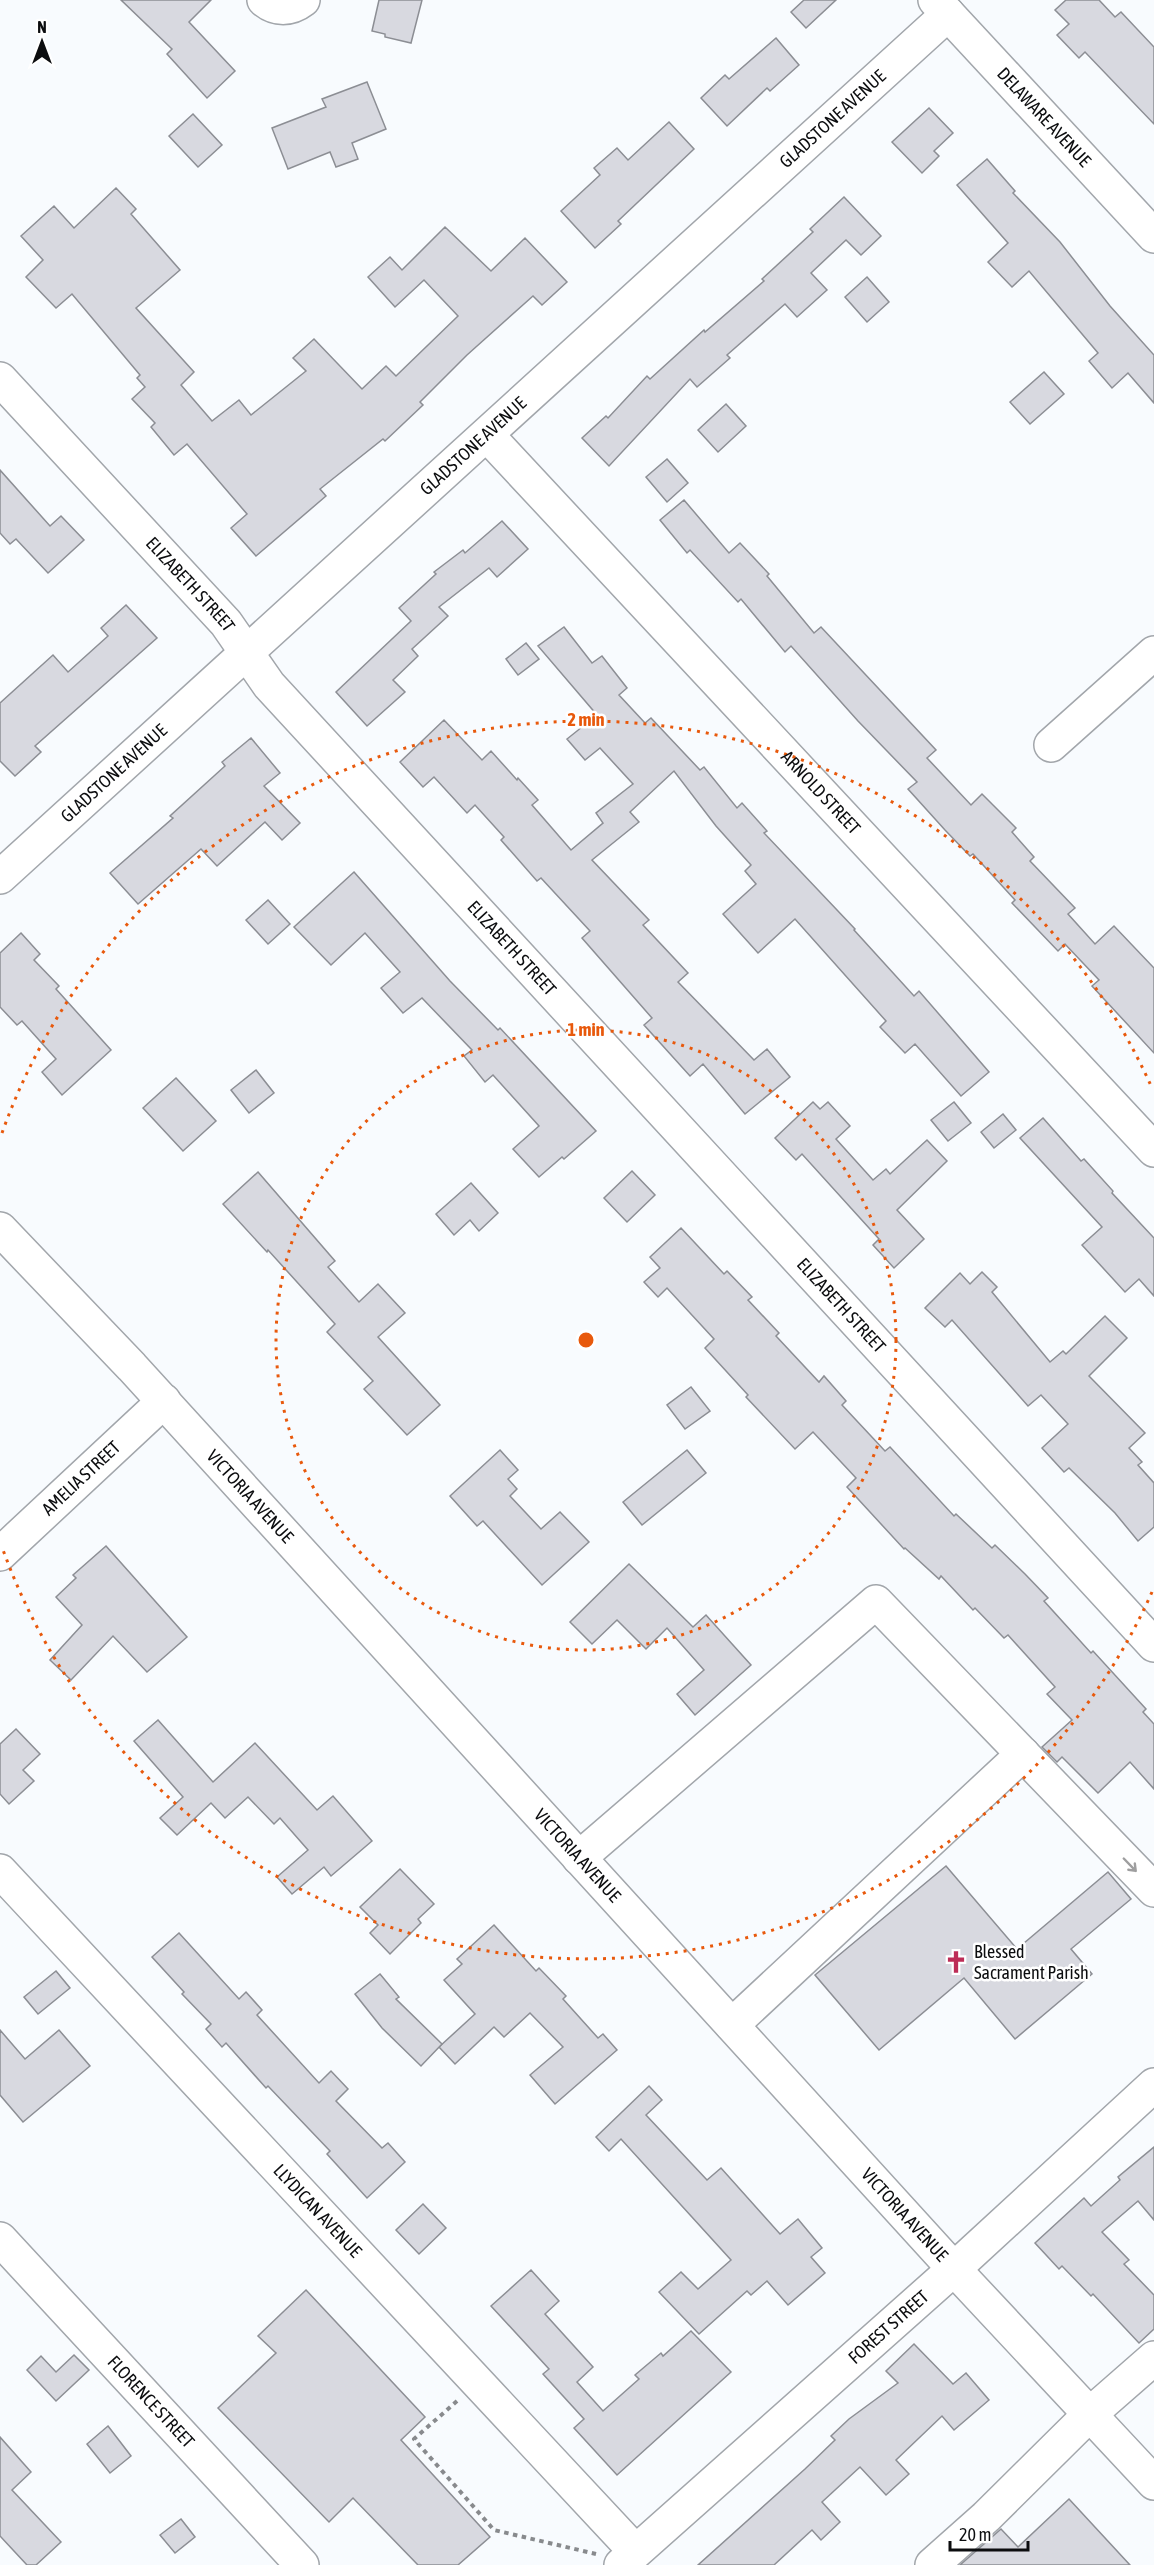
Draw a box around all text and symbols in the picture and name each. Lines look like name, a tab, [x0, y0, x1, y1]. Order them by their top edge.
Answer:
north arrow	[12, 12, 72, 72]
text: N	[37, 18, 47, 36]
street label: DELAWARE AVENUE	[993, 63, 1096, 171]
street label: GLADSTONE AVENUE	[775, 65, 890, 172]
street label: GLADSTONE AVENUE	[416, 392, 530, 499]
street label: ELIZABETH STREET	[142, 533, 240, 635]
text: 2 min	[568, 709, 605, 730]
street label: GLADSTONE AVENUE	[56, 719, 171, 826]
street label: ARNOLD STREET	[777, 746, 865, 838]
street label: ELIZABETH STREET	[463, 896, 561, 1000]
text: 1 min	[568, 1019, 605, 1040]
street label: ELIZABETH STREET	[793, 1254, 890, 1357]
centre of rings	[576, 1330, 596, 1350]
street label: AMELIA STREET	[37, 1436, 124, 1519]
street label: VICTORIA AVENUE	[203, 1445, 298, 1547]
street label: VICTORIA AVENUE	[530, 1804, 625, 1906]
one-way arrow	[1123, 1858, 1138, 1873]
place label: Blessed Sacrament Parish	[974, 1941, 1089, 1983]
church icon: Blessed Sacrament Parish	[943, 1949, 969, 1975]
street label: LLYDICAN AVENUE	[269, 2160, 366, 2262]
street label: VICTORIA AVENUE	[857, 2164, 953, 2266]
street label: FOREST STREET	[844, 2286, 933, 2368]
street label: FLORENCE STREET	[104, 2351, 199, 2452]
scale bar	[950, 2514, 1028, 2552]
text: 20 m	[959, 2524, 991, 2545]

